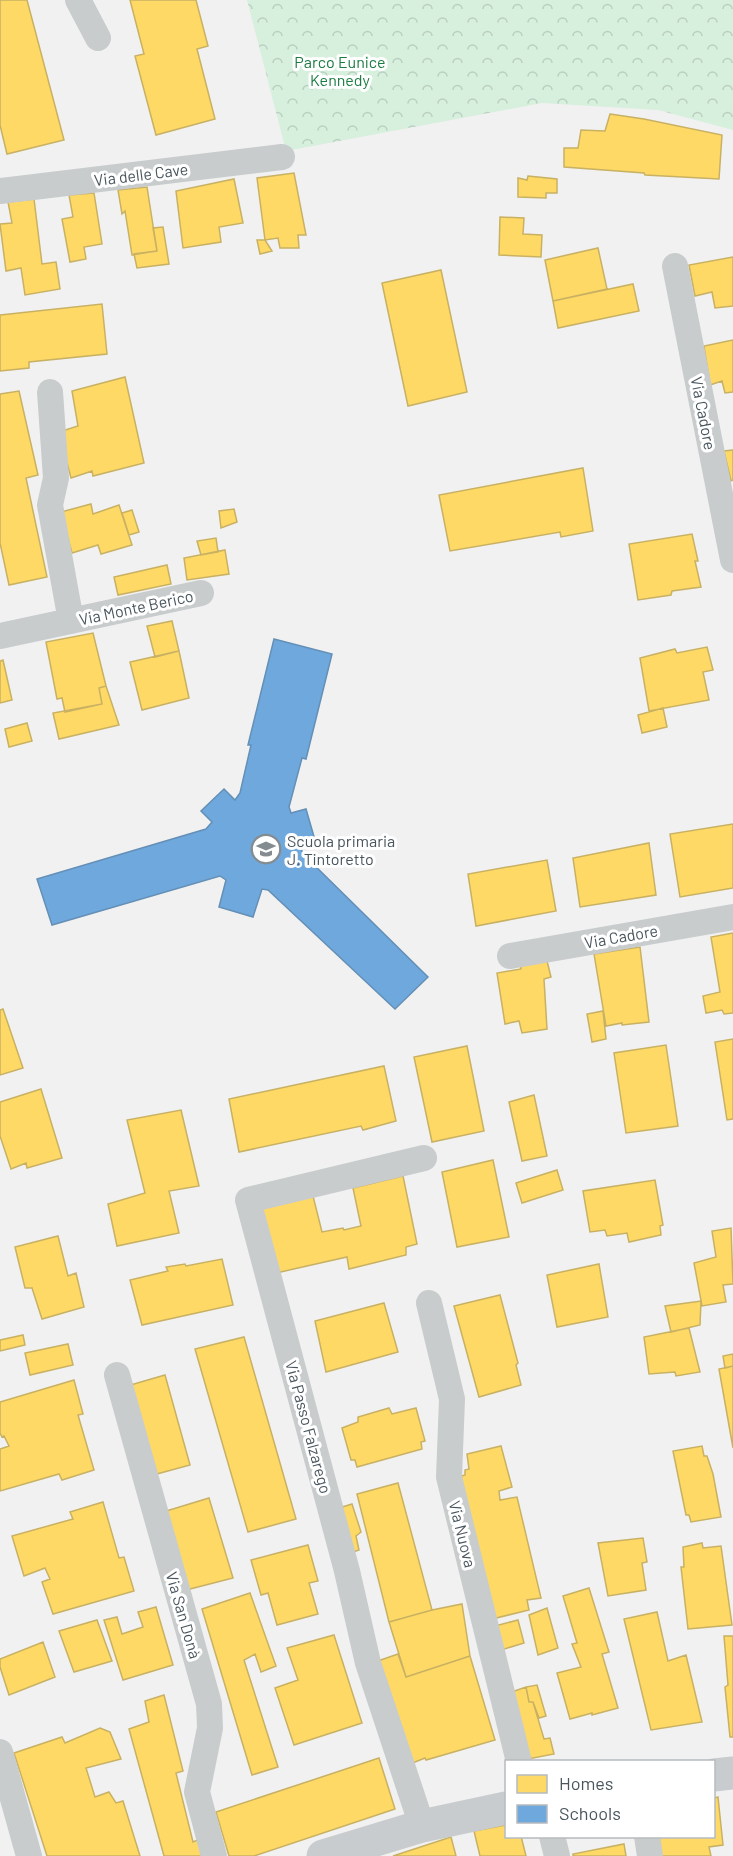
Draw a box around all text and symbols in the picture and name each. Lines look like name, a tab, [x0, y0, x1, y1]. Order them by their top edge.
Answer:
park label: Parco Eunice Kennedy	[294, 52, 386, 89]
street label: Via delle Cave	[93, 159, 189, 189]
street label: Via Cadore	[688, 375, 720, 451]
street label: Via Monte Berico	[77, 586, 195, 628]
place label: Scuola primaria J. Tintoretto	[287, 831, 395, 868]
school or university icon: Scuola primaria J. Tintoretto	[250, 833, 282, 865]
street label: Via Cadore	[583, 920, 659, 952]
street label: Via Passo Falzarego	[282, 1358, 336, 1496]
street label: Via Nuova	[446, 1499, 480, 1569]
street label: Via San Donà	[163, 1569, 205, 1661]
legend	[505, 1760, 715, 1838]
text: Homes	[559, 1772, 613, 1794]
text: Schools	[559, 1802, 621, 1824]

